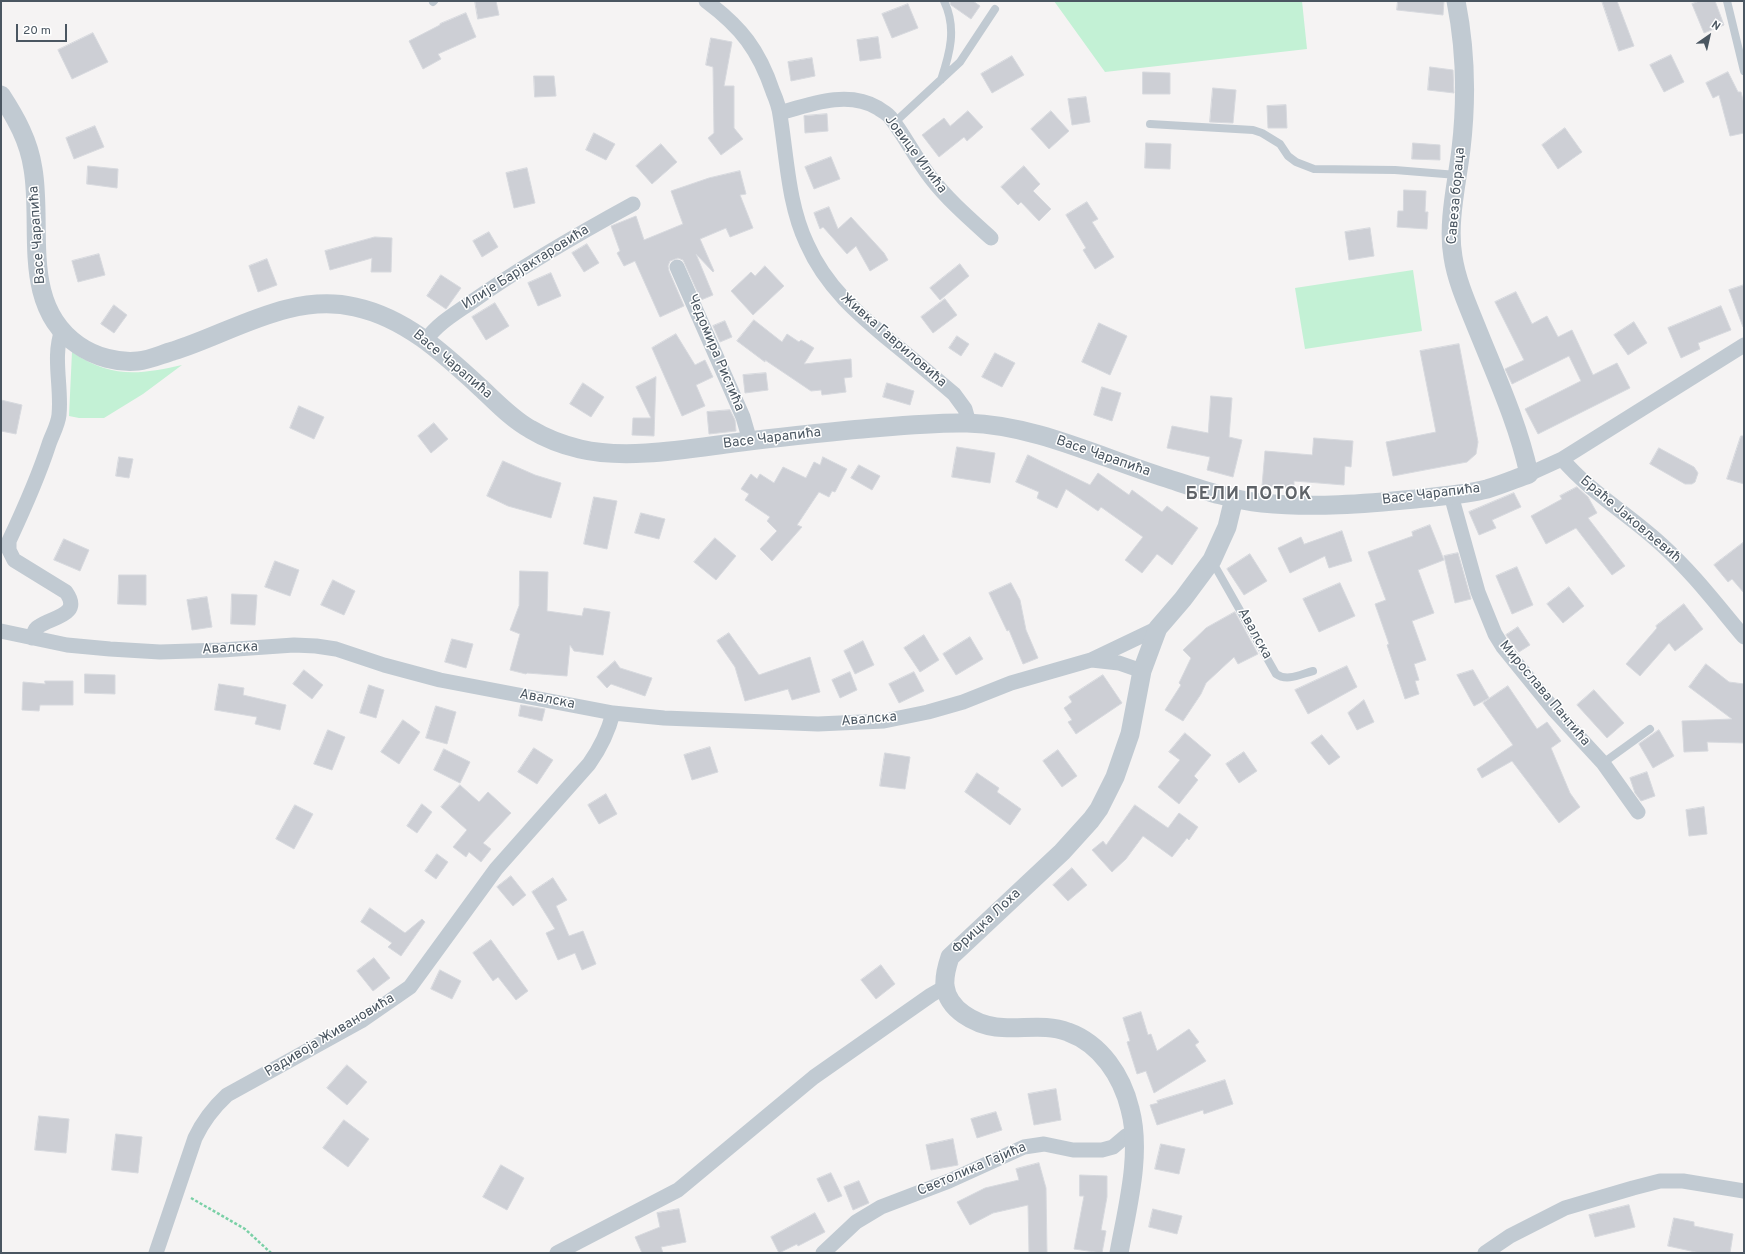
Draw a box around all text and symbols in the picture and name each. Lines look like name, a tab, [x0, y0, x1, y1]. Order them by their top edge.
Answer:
scale bar	[18, 16, 69, 42]
north arrow	[1689, 16, 1729, 56]
text: N	[1709, 18, 1723, 34]
text: 20 m	[23, 23, 51, 39]
street label: Јовице Илића	[880, 113, 950, 197]
street label: Савеза бораца	[1444, 147, 1470, 245]
street label: Васе Чарапића	[26, 185, 50, 285]
street label: Илије Барјактаровића	[459, 222, 593, 314]
street label: Живка Гавриловића	[837, 290, 949, 392]
street label: Чедомира Ристића	[683, 292, 747, 414]
street label: Васе Чарапића	[409, 327, 495, 403]
street label: Васе Чарапића	[722, 425, 822, 453]
street label: Васе Чарапића	[1054, 433, 1152, 481]
street label: Браће Јаковљевић	[1576, 473, 1684, 567]
street label: Васе Чарапића	[1381, 481, 1481, 509]
district label: БЕЛИ ПОТОК	[1185, 484, 1313, 506]
street label: Авалска	[1233, 605, 1275, 663]
street label: Мирослава Пантића	[1495, 638, 1593, 750]
street label: Авалска	[202, 639, 258, 659]
street label: Авалска	[518, 686, 576, 714]
street label: Авалска	[840, 709, 898, 731]
street label: Фрицка Лоха	[949, 886, 1025, 958]
street label: Радивоја Живановића	[262, 991, 398, 1081]
street label: Светолика Гајића	[915, 1140, 1029, 1200]

